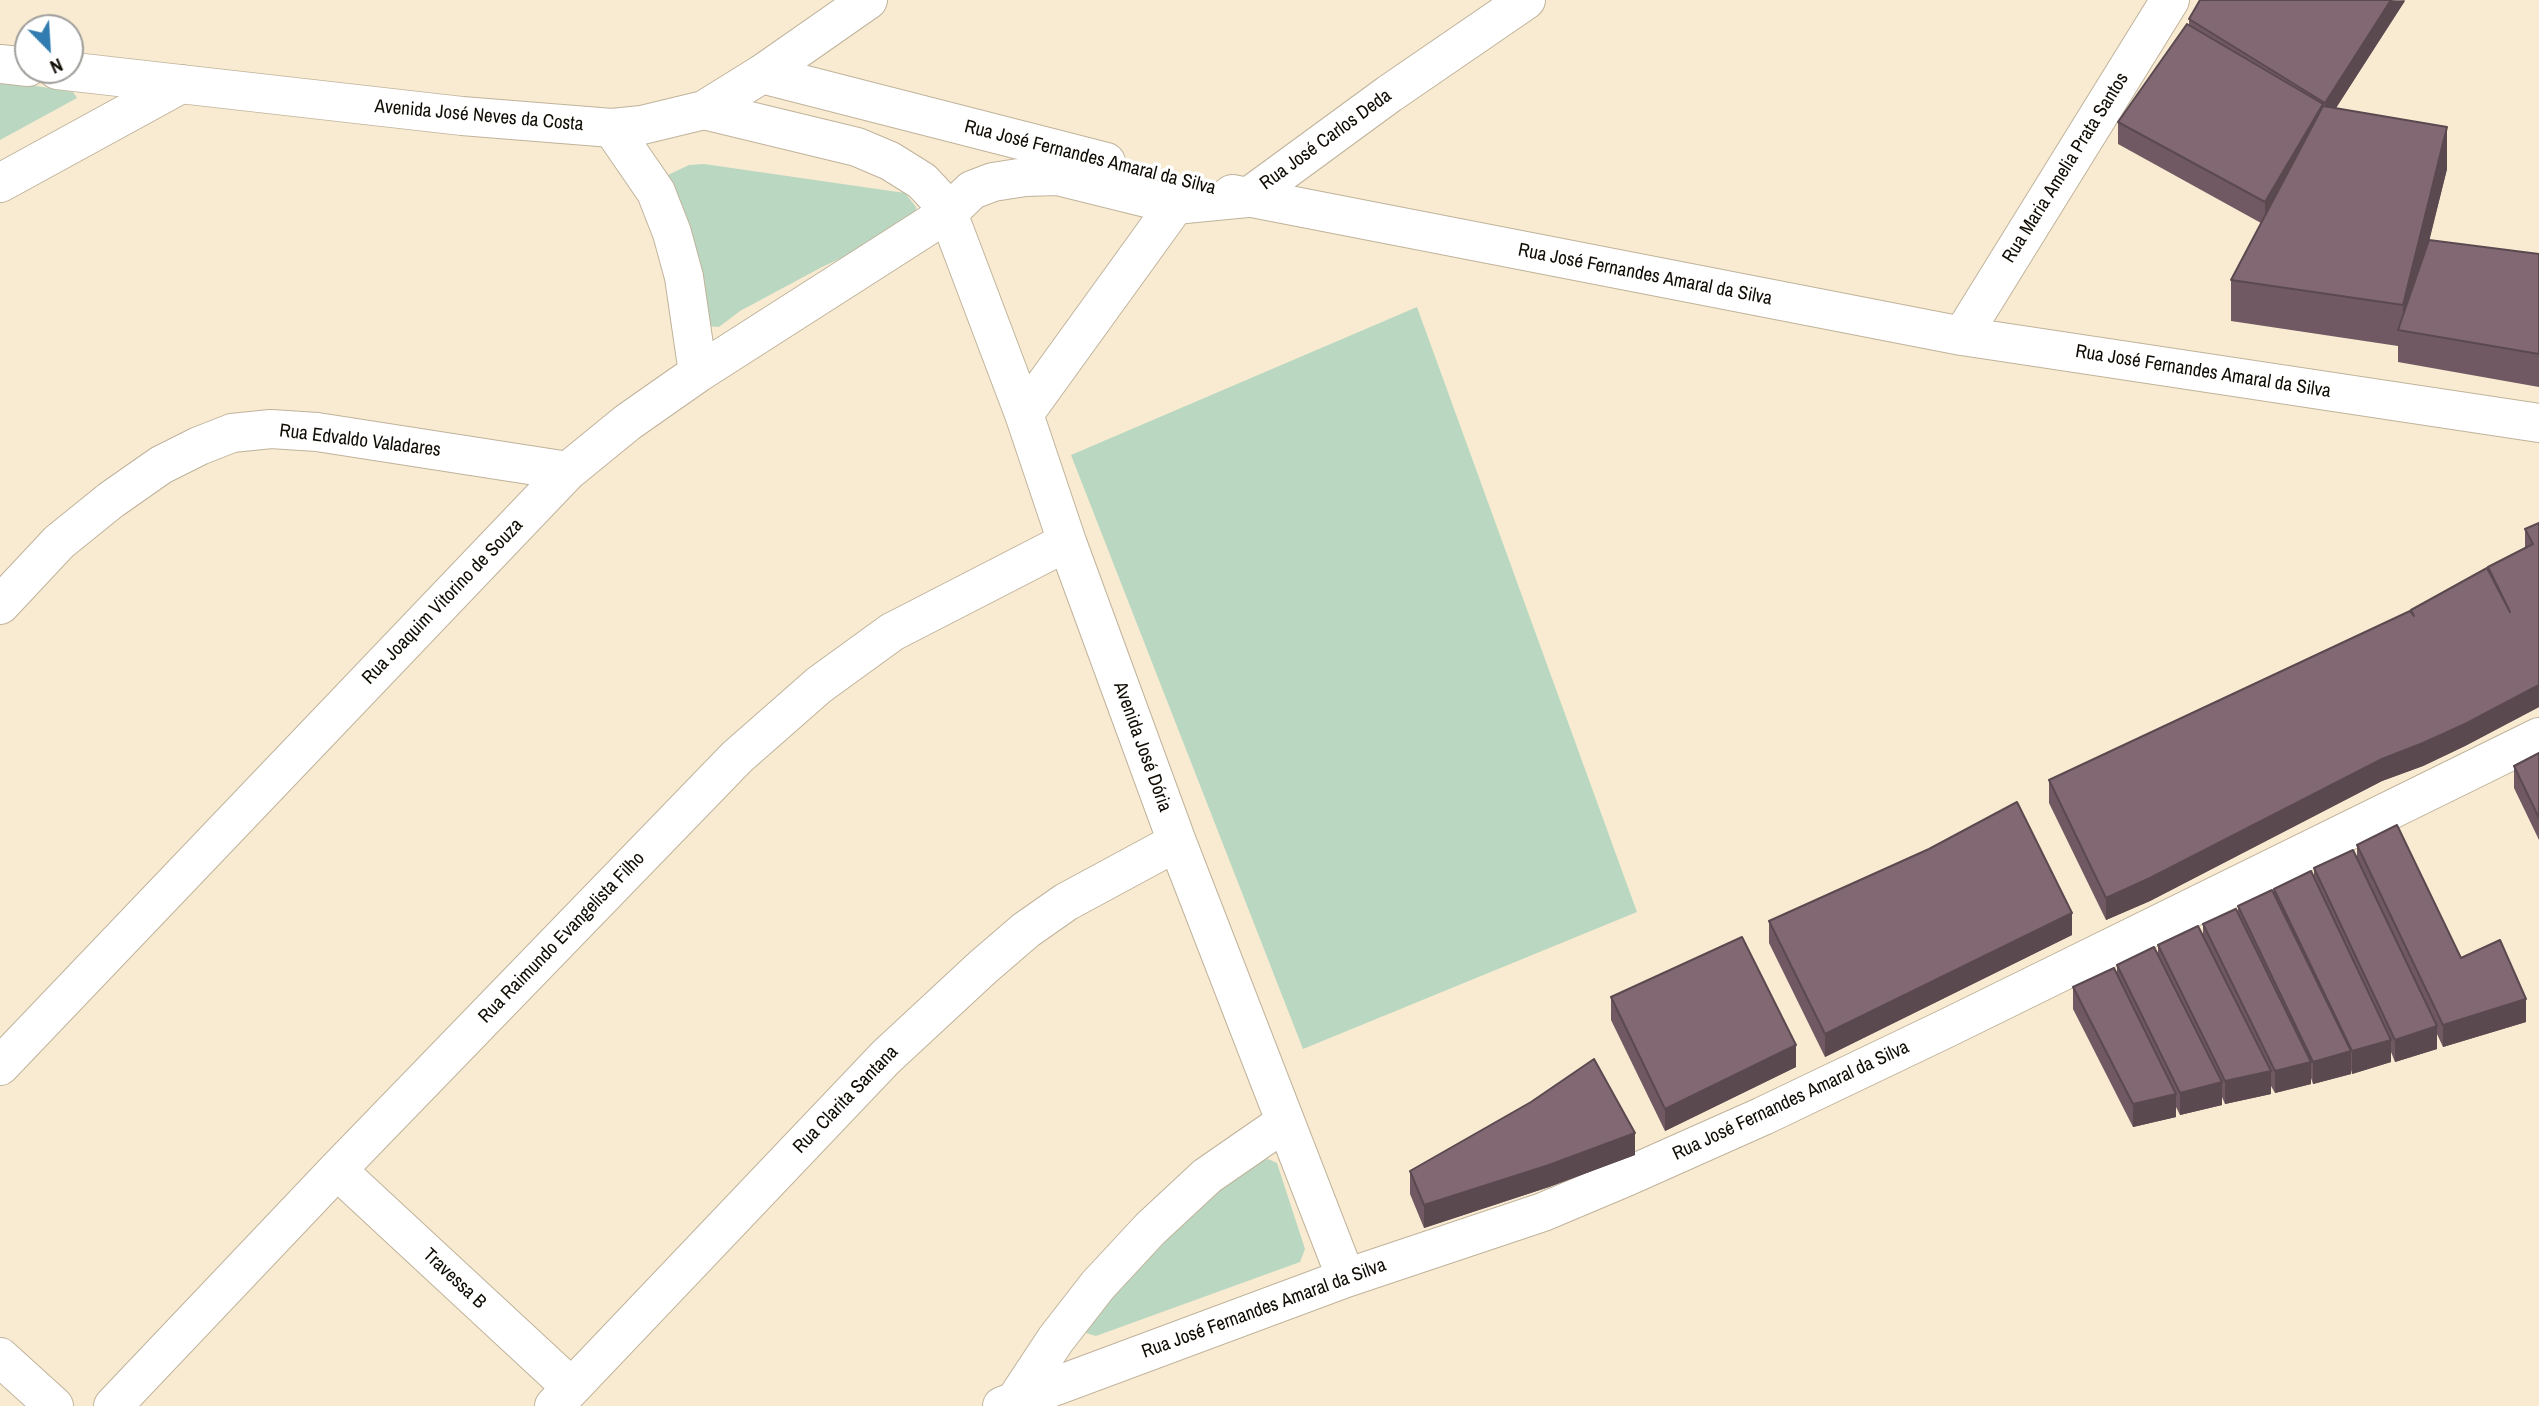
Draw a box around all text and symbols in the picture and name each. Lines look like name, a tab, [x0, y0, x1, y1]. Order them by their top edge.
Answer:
north arrow	[14, 14, 84, 84]
text: N	[46, 52, 67, 81]
street label: Rua Maria Amelia Prata Santos	[1998, 69, 2134, 267]
street label: Rua José Carlos Deda	[1256, 85, 1396, 195]
street label: Avenida José Neves da Costa	[374, 96, 584, 136]
street label: Rua José Fernandes Amaral da Silva	[962, 116, 1218, 200]
street label: Rua José Fernandes Amaral da Silva	[1516, 239, 1774, 311]
street label: Rua José Fernandes Amaral da Silva	[2074, 341, 2332, 403]
street label: Rua Edvaldo Valadares	[278, 420, 442, 462]
street label: Rua Joaquim Vitorino de Souza	[358, 514, 528, 690]
street label: Avenida José Dória	[1108, 679, 1176, 815]
street label: Rua Raimundo Evangelista Filho	[474, 848, 650, 1028]
street label: Rua José Fernandes Amaral da Silva	[1669, 1036, 1913, 1166]
street label: Rua Clarita Santana	[789, 1041, 903, 1159]
street label: Travessa B	[418, 1244, 490, 1314]
street label: Rua José Fernandes Amaral da Silva	[1139, 1254, 1389, 1364]

